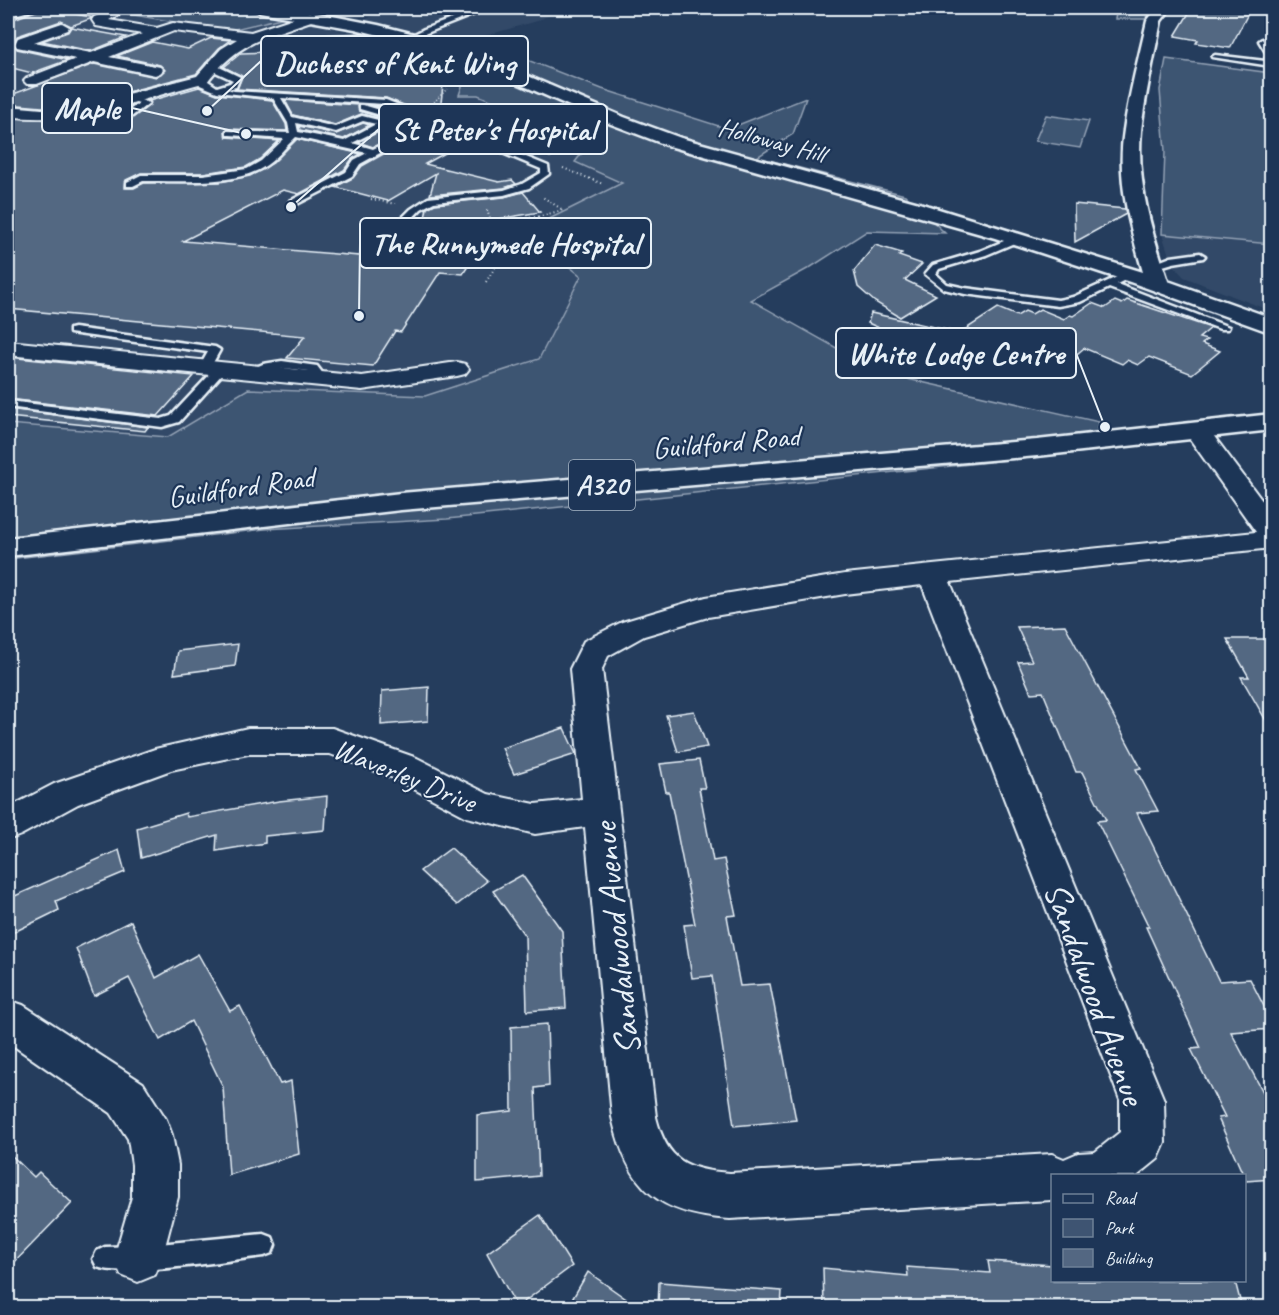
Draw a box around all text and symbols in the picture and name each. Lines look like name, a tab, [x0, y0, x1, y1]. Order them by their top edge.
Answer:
callout: Duchess of Kent Wing	[261, 36, 528, 86]
text: Duchess of Kent Wing	[274, 42, 518, 83]
callout: Maple	[42, 83, 132, 133]
text: Maple	[54, 88, 122, 129]
callout: St Peter's Hospital	[379, 104, 607, 154]
text: St Peter's Hospital	[391, 109, 602, 150]
street label: Holloway Hill	[715, 110, 834, 172]
callout: The Runnymede Hospital	[360, 218, 651, 268]
text: The Runnymede Hospital	[371, 223, 646, 264]
callout: White Lodge Centre	[836, 328, 1076, 378]
text: White Lodge Centre	[848, 333, 1067, 374]
street label: Guildford Road	[651, 416, 805, 467]
street label: Guildford Road	[165, 457, 321, 516]
road number: A320	[569, 460, 635, 510]
street label: Waverley Drive	[328, 729, 484, 822]
street label: Sandalwood Avenue	[581, 818, 651, 1057]
street label: Sandalwood Avenue	[1034, 876, 1157, 1113]
legend	[1051, 1174, 1246, 1282]
text: Road	[1105, 1187, 1138, 1209]
text: Park	[1105, 1217, 1135, 1239]
text: Building	[1105, 1247, 1154, 1269]

